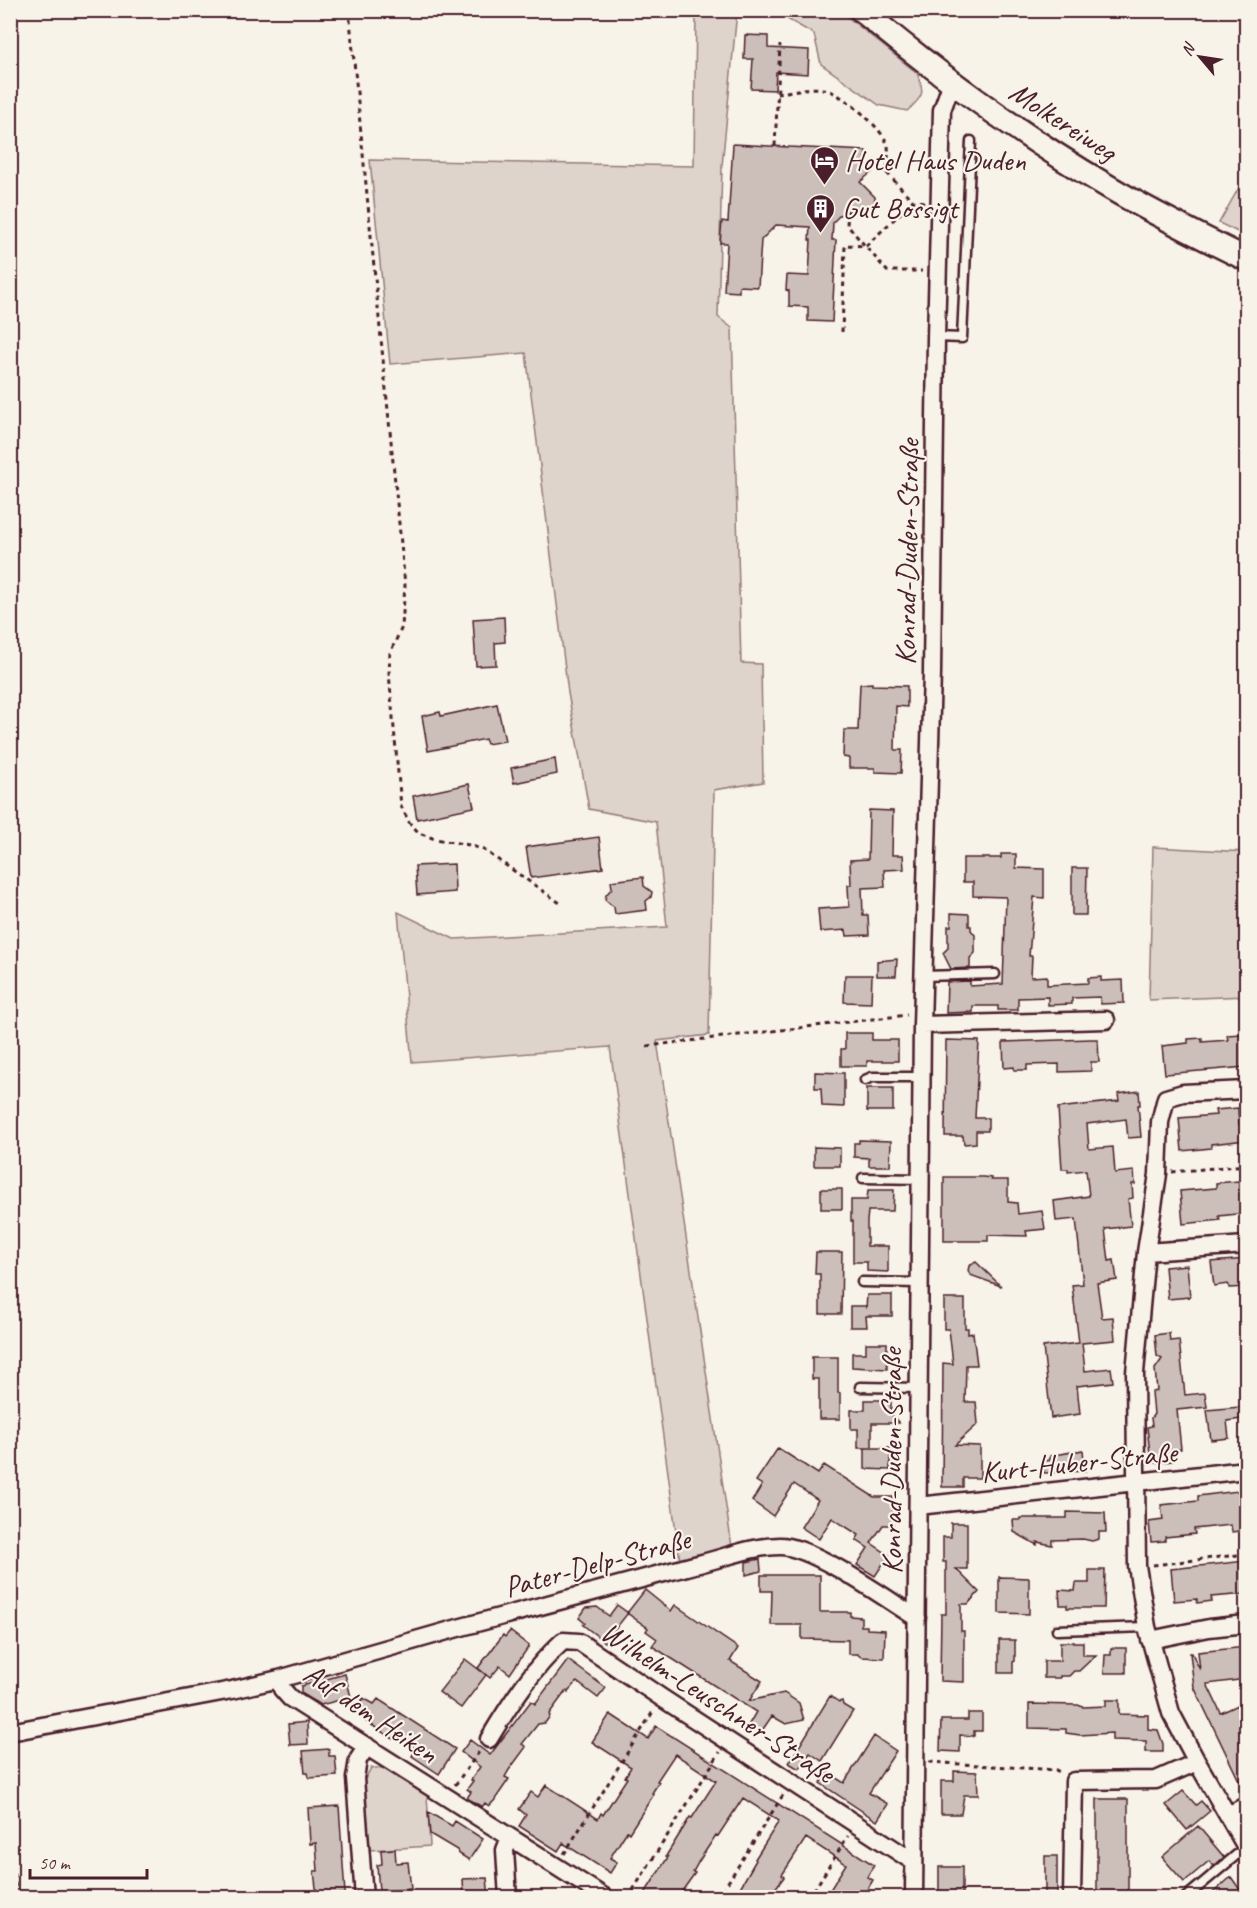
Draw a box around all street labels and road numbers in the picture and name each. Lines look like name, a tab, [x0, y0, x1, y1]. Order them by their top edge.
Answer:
street label: Molkereiweg	[1002, 72, 1126, 171]
street label: Konrad-Duden-Straße	[886, 436, 928, 665]
street label: Konrad-Duden-Straße	[872, 1346, 910, 1574]
street label: Kurt-Huber-Straße	[979, 1433, 1181, 1491]
street label: Pater-Delp-Straße	[500, 1519, 696, 1606]
street label: Wilhelm-Leuschner-Straße	[594, 1612, 844, 1793]
street label: Auf dem Heiken	[296, 1654, 446, 1772]

